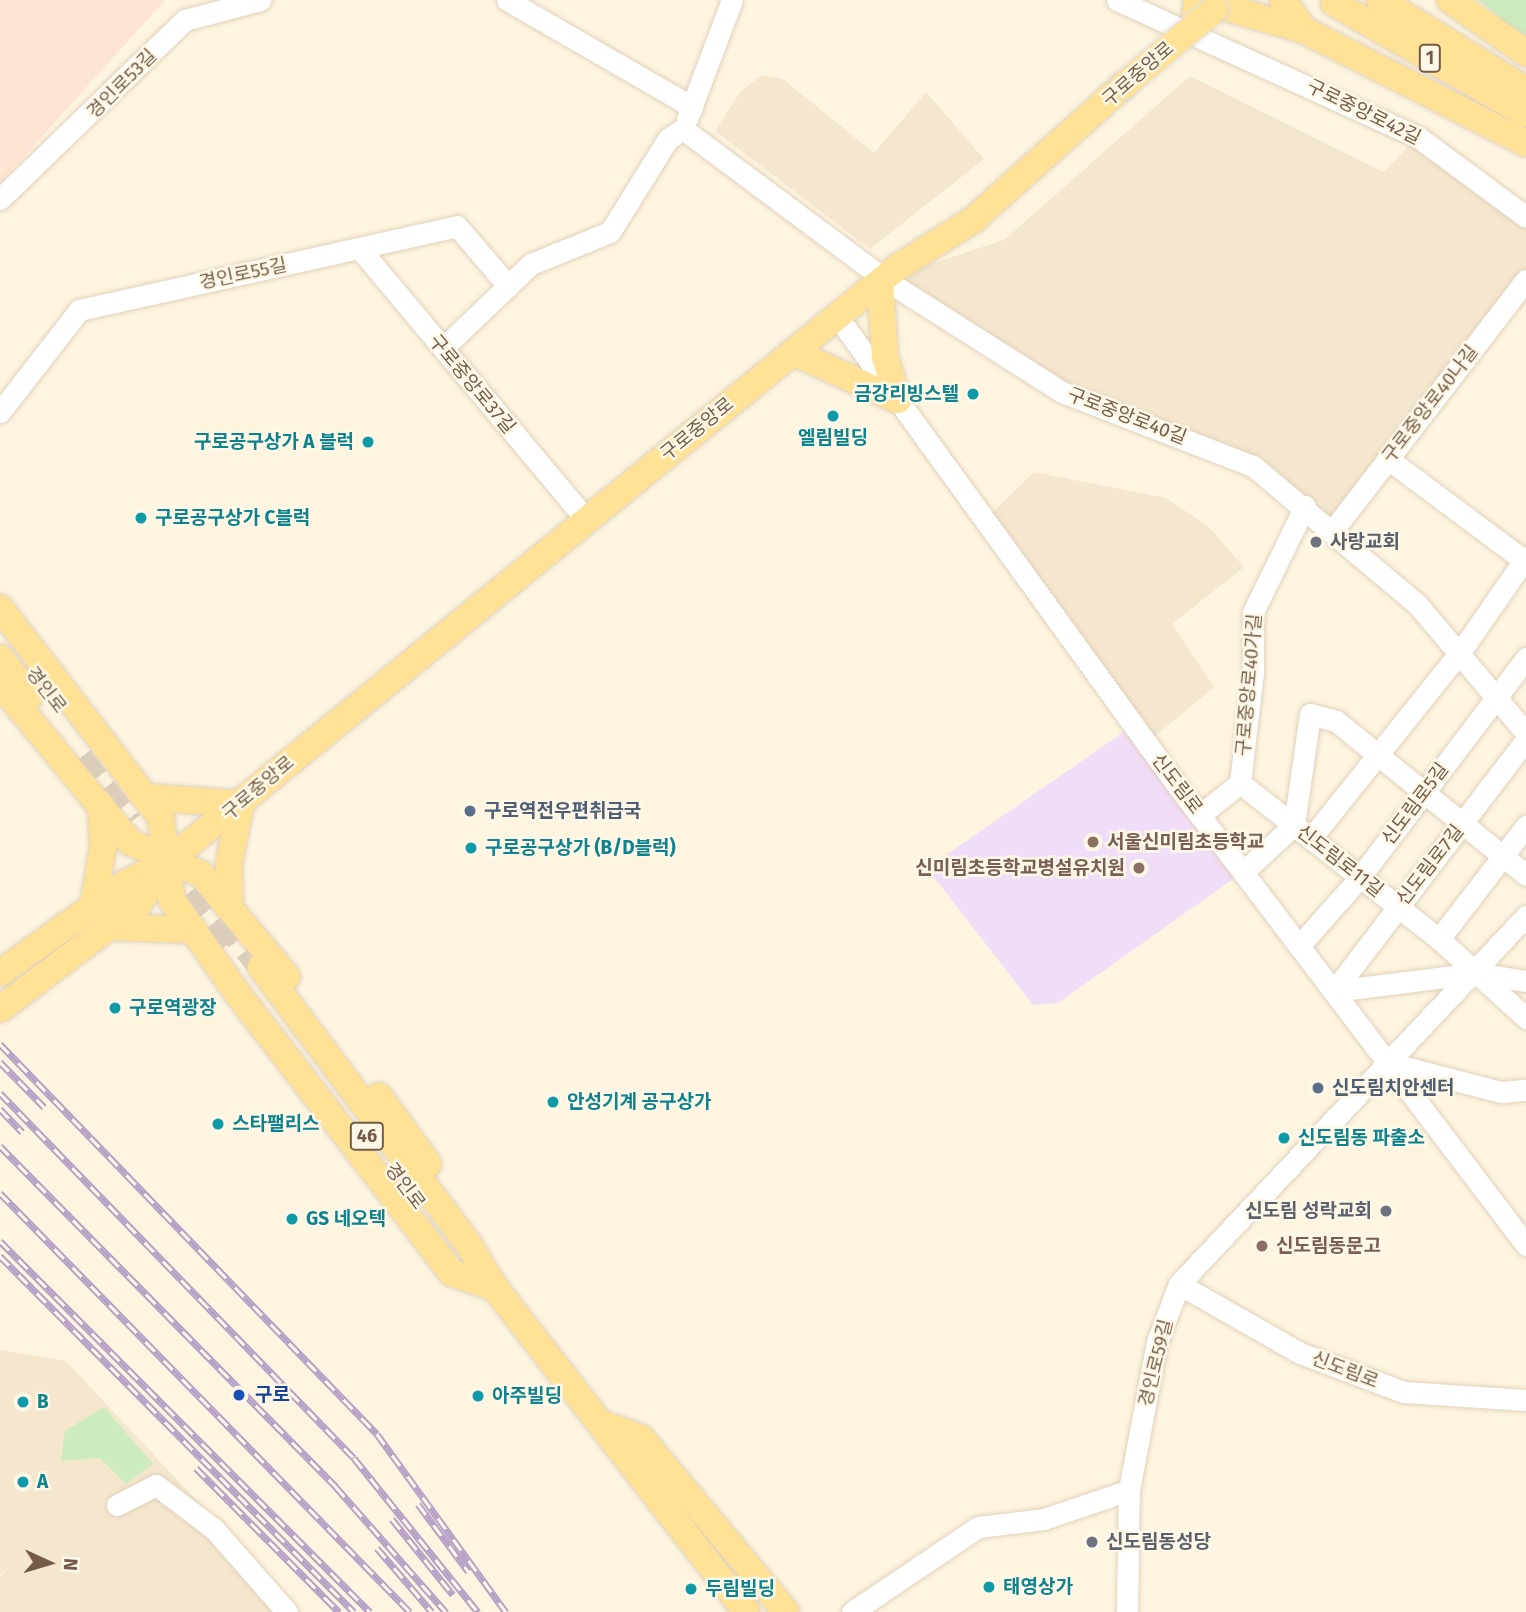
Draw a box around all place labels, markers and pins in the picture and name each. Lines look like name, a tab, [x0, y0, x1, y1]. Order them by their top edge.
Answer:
place label: 금강리빙스텔	[854, 383, 959, 405]
marker: 금강리빙스텔	[965, 386, 981, 402]
marker: 엘림빌딩	[825, 408, 841, 424]
place label: 엘림빌딩	[798, 427, 868, 449]
place label: 구로공구상가 A 블럭	[194, 431, 354, 453]
marker: 구로공구상가 A 블럭	[360, 434, 376, 450]
place label: 구로공구상가 C블럭	[155, 507, 310, 529]
marker: 구로공구상가 C블럭	[133, 510, 149, 526]
place label: 사랑교회	[1330, 531, 1400, 553]
marker: 사랑교회	[1308, 534, 1324, 550]
place label: 구로역전우편취급국	[484, 800, 641, 822]
marker: 구로역전우편취급국	[462, 803, 478, 819]
place label: 서울신미림초등학교	[1107, 831, 1264, 853]
marker: 서울신미림초등학교	[1085, 834, 1101, 850]
place label: 구로공구상가 (B/D블럭)	[485, 837, 676, 859]
marker: 구로공구상가 (B/D블럭)	[463, 840, 479, 856]
place label: 신미림초등학교병설유치원	[915, 857, 1125, 879]
marker: 신미림초등학교병설유치원	[1131, 860, 1147, 876]
place label: 구로역광장	[129, 997, 216, 1019]
marker: 구로역광장	[107, 1000, 123, 1016]
place label: 신도림치안센터	[1332, 1077, 1454, 1099]
marker: 신도림치안센터	[1310, 1080, 1326, 1096]
place label: 안성기계 공구상가	[567, 1091, 711, 1113]
marker: 안성기계 공구상가	[545, 1094, 561, 1110]
place label: 스타팰리스	[232, 1113, 319, 1135]
marker: 스타팰리스	[210, 1116, 226, 1132]
place label: 신도림동 파출소	[1298, 1127, 1425, 1149]
marker: 신도림동 파출소	[1276, 1130, 1292, 1146]
place label: 신도림 성락교회	[1245, 1200, 1372, 1222]
marker: 신도림 성락교회	[1378, 1203, 1394, 1219]
place label: GS 네오텍	[306, 1208, 386, 1230]
marker: GS 네오텍	[284, 1211, 300, 1227]
place label: 신도림동문고	[1276, 1235, 1381, 1257]
marker: 신도림동문고	[1254, 1238, 1270, 1254]
place label: 구로	[255, 1384, 290, 1406]
marker: 구로	[229, 1385, 249, 1405]
place label: 아주빌딩	[492, 1385, 562, 1407]
marker: 아주빌딩	[470, 1388, 486, 1404]
place label: B	[37, 1391, 49, 1413]
marker: B	[15, 1394, 31, 1410]
place label: A	[37, 1471, 48, 1493]
marker: A	[15, 1474, 31, 1490]
place label: 신도림동성당	[1106, 1531, 1211, 1553]
marker: 신도림동성당	[1084, 1534, 1100, 1550]
place label: 태영상가	[1003, 1576, 1073, 1598]
place label: 두림빌딩	[705, 1578, 775, 1600]
marker: 태영상가	[981, 1579, 997, 1595]
marker: 두림빌딩	[683, 1581, 699, 1597]

